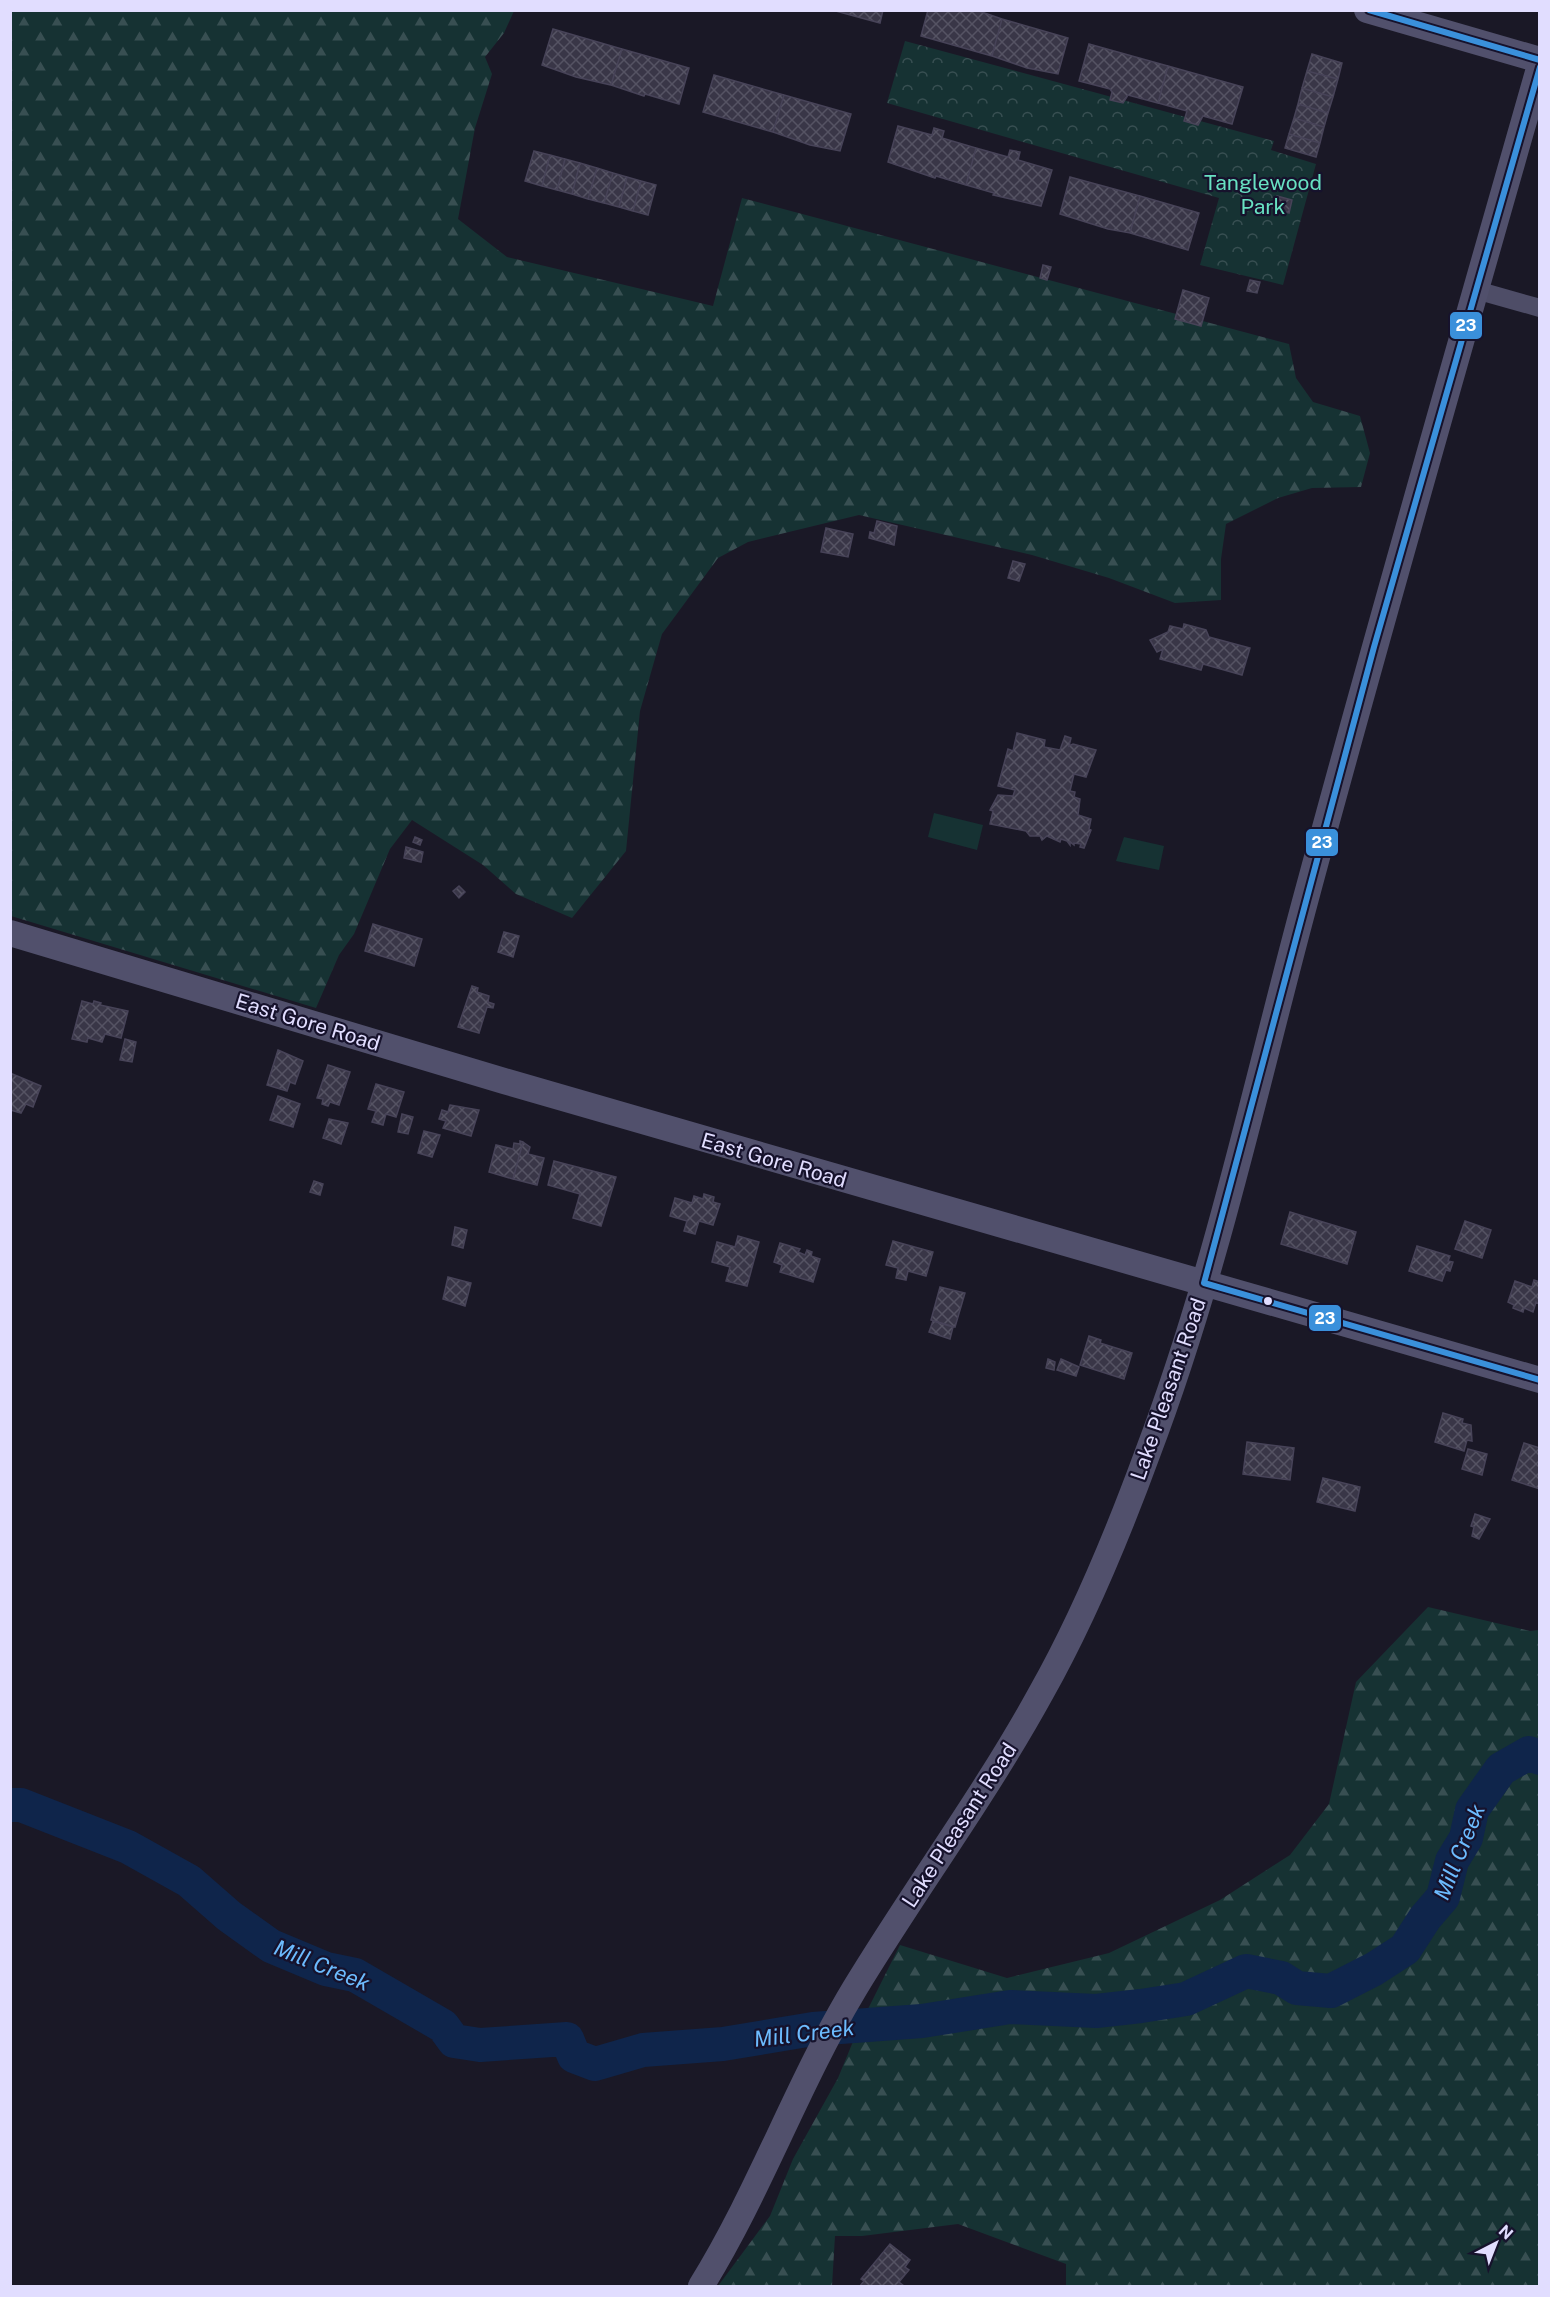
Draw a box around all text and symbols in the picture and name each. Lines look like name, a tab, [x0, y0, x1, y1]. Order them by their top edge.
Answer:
park label: Tanglewood Park	[1204, 170, 1322, 219]
line badge: 23	[1449, 311, 1483, 340]
text: 23	[1456, 316, 1476, 335]
line badge: 23	[1305, 828, 1339, 857]
text: 23	[1312, 833, 1332, 852]
street label: East Gore Road	[233, 988, 383, 1056]
street label: East Gore Road	[698, 1127, 850, 1193]
street label: Lake Pleasant Road	[1125, 1295, 1211, 1483]
unlabelled marker	[1262, 1295, 1274, 1307]
line badge: 23	[1308, 1304, 1342, 1332]
text: 23	[1315, 1309, 1335, 1328]
street label: Lake Pleasant Road	[897, 1738, 1021, 1912]
water label: Mill Creek	[1428, 1800, 1490, 1904]
water label: Mill Creek	[270, 1934, 374, 1996]
water label: Mill Creek	[752, 2014, 856, 2052]
north arrow	[1466, 2213, 1526, 2273]
text: N	[1495, 2221, 1517, 2243]

